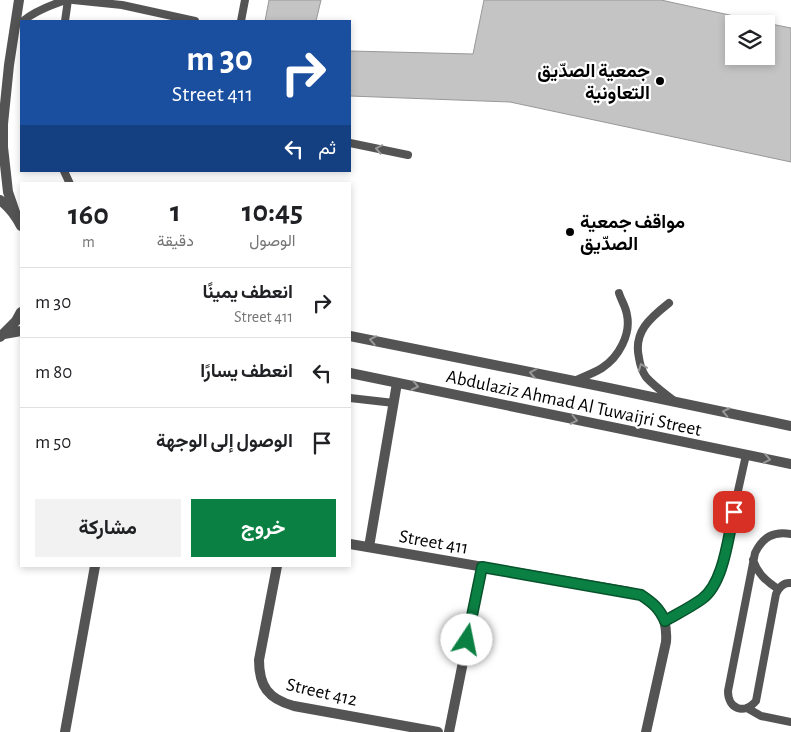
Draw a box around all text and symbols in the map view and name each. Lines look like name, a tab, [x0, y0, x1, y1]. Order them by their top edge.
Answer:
map controls	[725, 15, 775, 65]
button: layers	[725, 15, 775, 65]
icon: right	[271, 40, 336, 105]
text: 30 m	[186, 42, 253, 77]
place label: جمعية الصدّيق التعاونية	[537, 62, 650, 105]
marker: جمعية الصدّيق التعاونية	[654, 75, 666, 87]
text: Street 411	[172, 83, 253, 105]
icon: left	[280, 135, 308, 163]
text: ثم	[318, 139, 336, 158]
one-way arrow	[374, 144, 383, 155]
text: 1	[170, 197, 181, 227]
text: 10:45	[242, 197, 303, 227]
text: 160	[68, 200, 109, 230]
place label: مواقف جمعية الصدّيق	[580, 213, 685, 255]
marker: مواقف جمعية الصدّيق	[564, 226, 576, 238]
text: دقيقة	[157, 233, 194, 249]
text: الوصول	[249, 233, 295, 249]
text: m	[82, 234, 95, 250]
text: انعطف يمينًا	[203, 283, 293, 302]
icon: right	[308, 289, 336, 317]
text: 30 m	[35, 293, 71, 312]
text: Street 411	[234, 309, 293, 325]
one-way arrow	[369, 336, 378, 346]
icon: left	[308, 359, 336, 387]
text: انعطف يسارًا	[200, 362, 293, 381]
text: 80 m	[35, 363, 72, 382]
one-way arrow	[638, 363, 648, 372]
street label: Abdulaziz Ahmad Al Tuwaijri Street	[444, 367, 703, 440]
one-way arrow	[528, 368, 537, 378]
one-way arrow	[410, 381, 419, 391]
one-way arrow	[722, 407, 731, 418]
one-way arrow	[569, 414, 578, 424]
icon: arrive	[308, 429, 336, 457]
text: الوصول إلى الوجهة	[156, 432, 293, 451]
text: 50 m	[35, 433, 71, 452]
one-way arrow	[763, 454, 772, 464]
pin	[713, 491, 755, 533]
icon: arrive	[720, 498, 748, 526]
button: مشاركة	[35, 499, 181, 557]
button: خروج	[191, 499, 336, 557]
street label: Street 411	[398, 527, 470, 558]
position arrow	[440, 613, 492, 665]
street label: Street 412	[284, 675, 359, 710]

